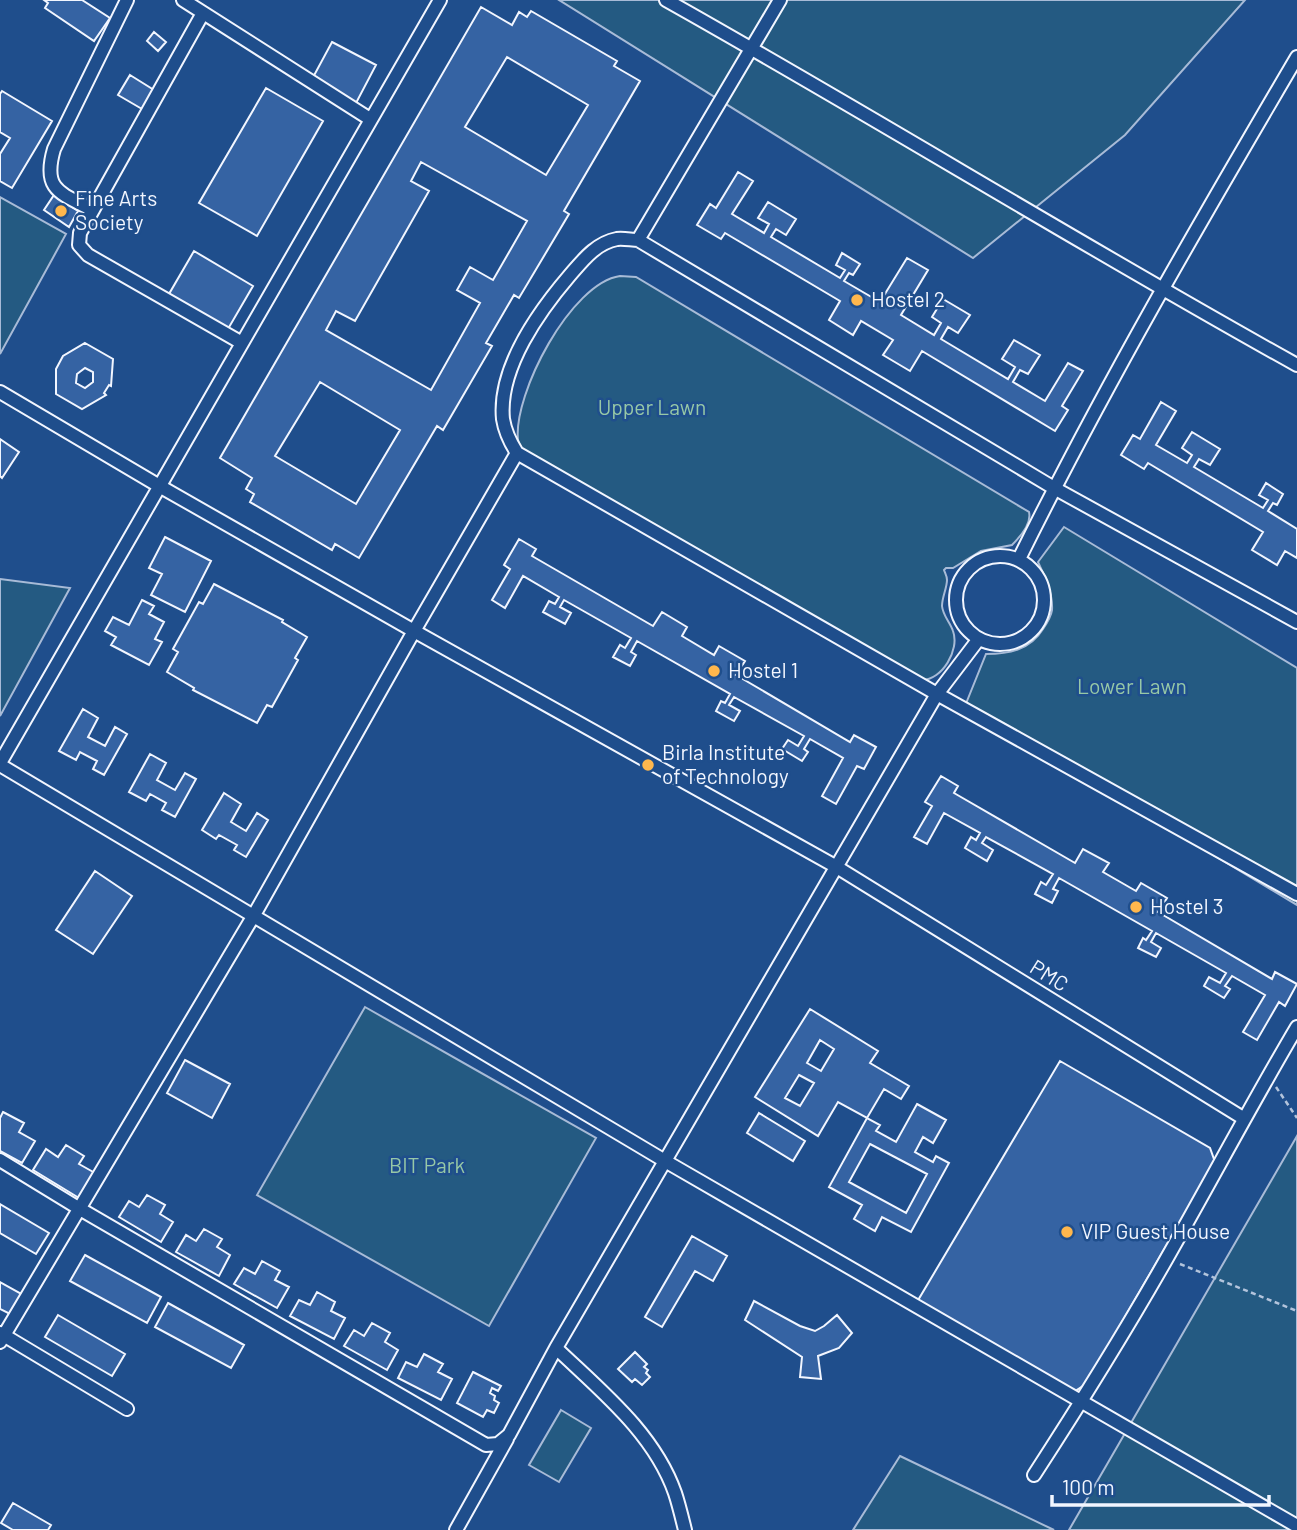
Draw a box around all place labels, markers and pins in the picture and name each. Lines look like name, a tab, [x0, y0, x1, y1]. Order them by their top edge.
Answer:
place label: Fine Arts Society	[75, 185, 157, 234]
marker: Fine Arts Society	[53, 203, 69, 219]
place label: Hostel 2	[871, 286, 945, 311]
marker: Hostel 2	[849, 292, 865, 308]
place label: Hostel 1	[728, 657, 798, 682]
marker: Hostel 1	[706, 663, 722, 679]
place label: Birla Institute of Technology	[662, 739, 789, 788]
marker: Birla Institute of Technology	[640, 757, 656, 773]
place label: Hostel 3	[1150, 893, 1224, 918]
marker: Hostel 3	[1128, 899, 1144, 915]
place label: VIP Guest House	[1081, 1218, 1230, 1243]
marker: VIP Guest House	[1059, 1224, 1075, 1240]

